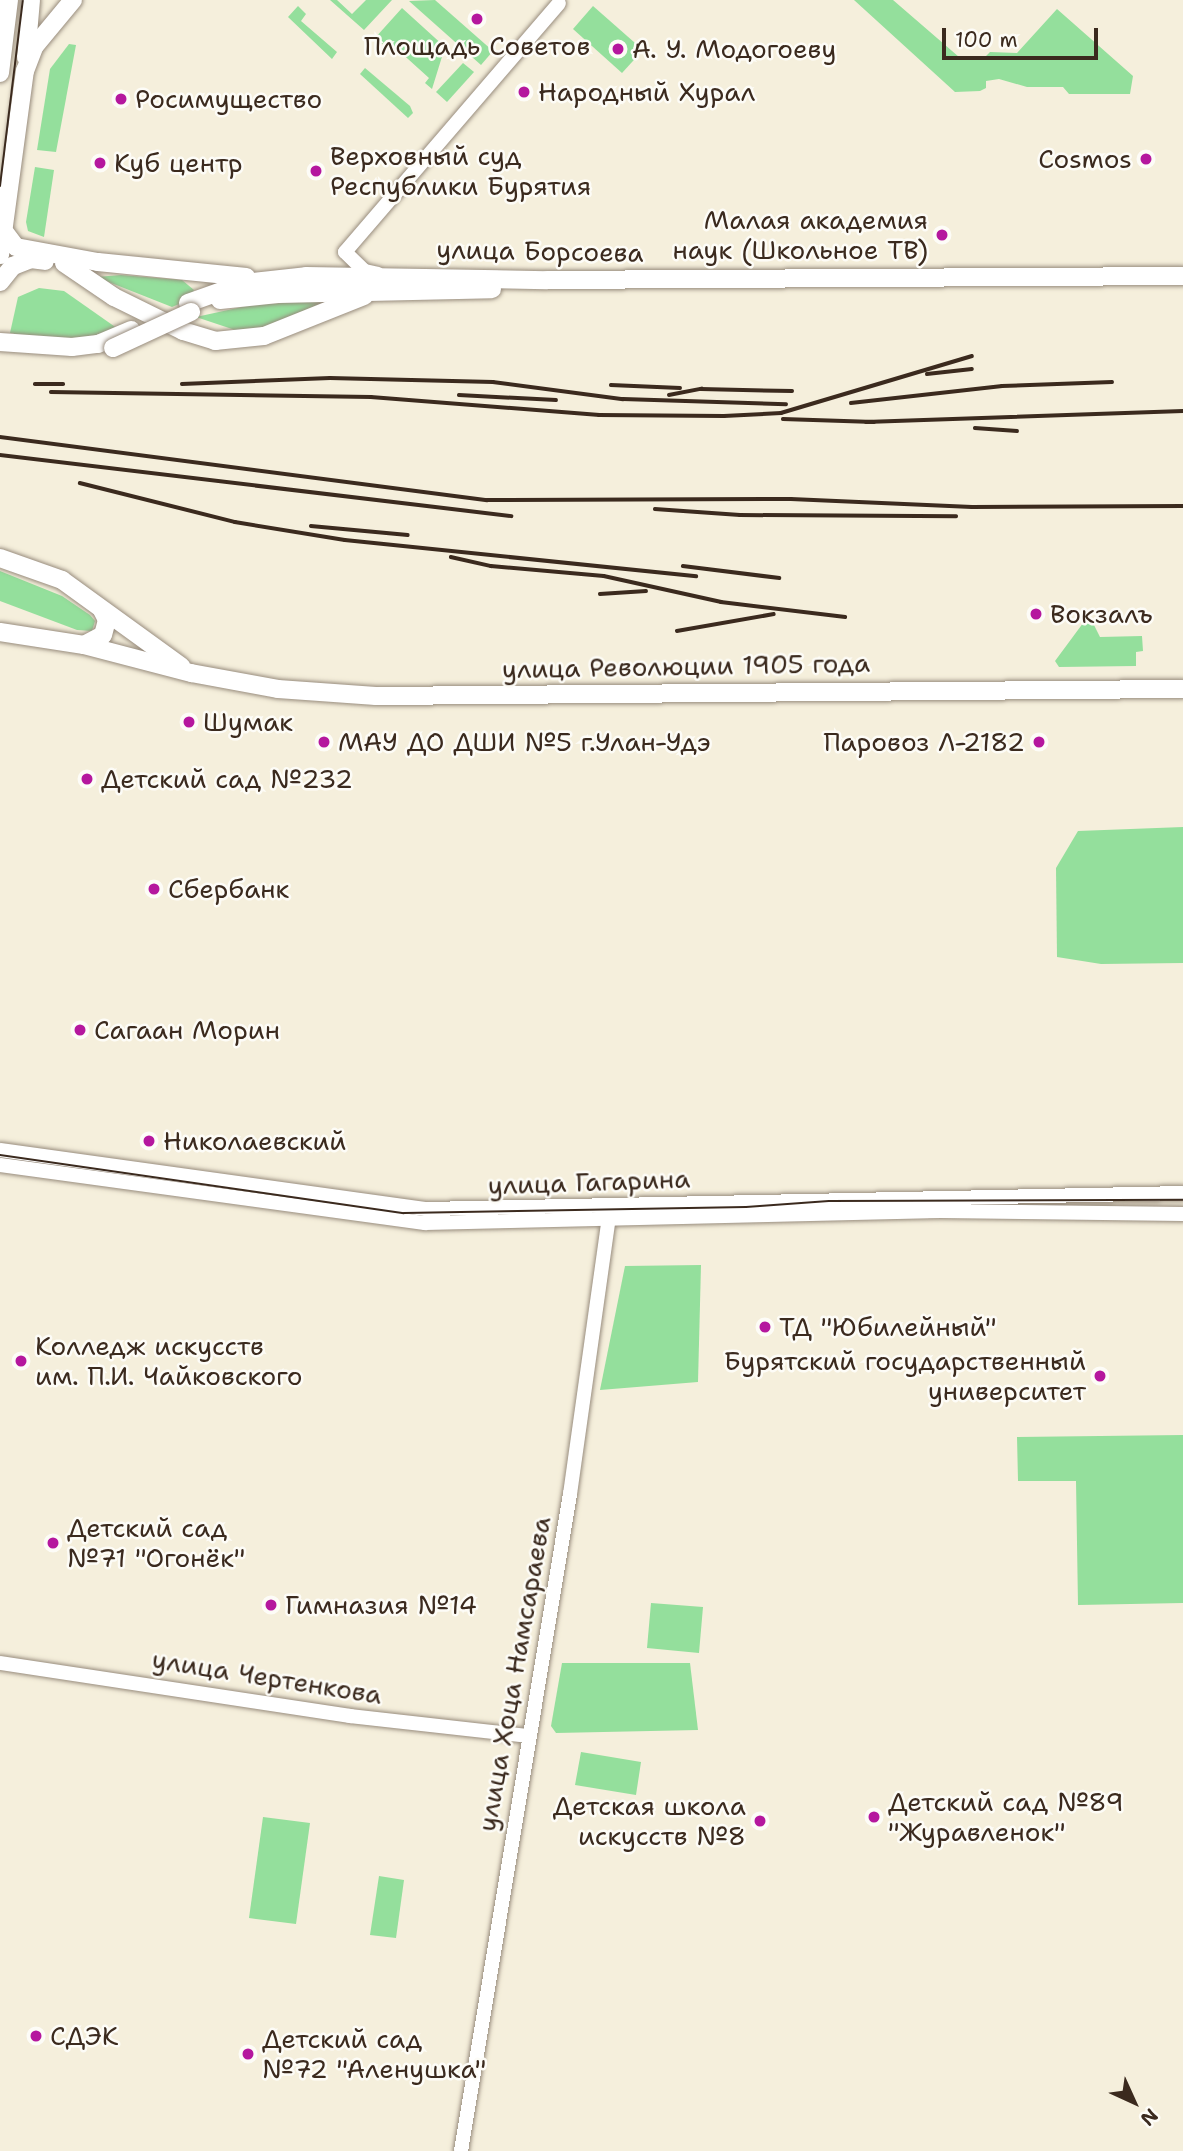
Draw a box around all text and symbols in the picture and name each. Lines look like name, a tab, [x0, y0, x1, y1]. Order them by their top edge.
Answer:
marker: Площадь Советов	[469, 11, 485, 27]
scale bar	[945, 14, 1101, 58]
text: 100 m	[955, 26, 1018, 54]
place label: Площадь Советов	[364, 30, 590, 62]
place label: А. У. Модогоеву	[632, 33, 836, 65]
marker: А. У. Модогоеву	[610, 41, 626, 57]
place label: Народный Хурал	[538, 76, 755, 108]
place label: Росимущество	[135, 83, 322, 115]
marker: Народный Хурал	[516, 84, 532, 100]
marker: Росимущество	[113, 91, 129, 107]
place label: Верховный суд Республики Бурятия	[330, 140, 591, 202]
place label: Cosmos	[1038, 143, 1132, 175]
place label: Куб центр	[114, 147, 243, 179]
marker: Cosmos	[1138, 151, 1154, 167]
marker: Куб центр	[92, 155, 108, 171]
marker: Верховный суд Республики Бурятия	[308, 163, 324, 179]
place label: Малая академия наук (Школьное ТВ)	[673, 204, 928, 266]
marker: Малая академия наук (Школьное ТВ)	[934, 227, 950, 243]
street label: улица Борсоева	[436, 234, 644, 268]
place label: Вокзалъ	[1050, 598, 1153, 630]
marker: Вокзалъ	[1028, 606, 1044, 622]
street label: улица Революции 1905 года	[502, 647, 870, 685]
place label: Шумак	[203, 706, 293, 738]
marker: Шумак	[181, 714, 197, 730]
place label: МАУ ДО ДШИ №5 г.Улан-Удэ	[338, 726, 710, 758]
place label: Паровоз Л-2182	[823, 726, 1025, 758]
marker: МАУ ДО ДШИ №5 г.Улан-Удэ	[316, 734, 332, 750]
marker: Паровоз Л-2182	[1031, 734, 1047, 750]
place label: Детский сад №232	[101, 763, 353, 795]
marker: Детский сад №232	[79, 771, 95, 787]
place label: Сбербанк	[168, 873, 289, 905]
marker: Сбербанк	[146, 881, 162, 897]
place label: Сагаан Морин	[94, 1014, 280, 1046]
marker: Сагаан Морин	[72, 1022, 88, 1038]
place label: Николаевский	[163, 1125, 346, 1157]
marker: Николаевский	[141, 1133, 157, 1149]
street label: улица Гагарина	[487, 1163, 691, 1201]
place label: ТД "Юбилейный"	[779, 1311, 997, 1343]
marker: ТД "Юбилейный"	[757, 1319, 773, 1335]
place label: Колледж искусств им. П.И. Чайковского	[35, 1330, 302, 1392]
place label: Бурятский государственный университет	[724, 1345, 1086, 1406]
marker: Колледж искусств им. П.И. Чайковского	[13, 1353, 29, 1369]
marker: Бурятский государственный университет	[1092, 1368, 1108, 1384]
place label: Детский сад №71 "Огонёк"	[67, 1512, 245, 1574]
street label: улица Хоца Намсараева	[471, 1514, 557, 1834]
marker: Детский сад №71 "Огонёк"	[45, 1535, 61, 1551]
place label: Гимназия №14	[285, 1589, 477, 1621]
marker: Гимназия №14	[263, 1597, 279, 1613]
street label: улица Чертенкова	[150, 1643, 384, 1711]
place label: Детский сад №89 "Журавленок"	[888, 1786, 1124, 1848]
place label: Детская школа искусств №8	[553, 1790, 746, 1852]
marker: Детский сад №89 "Журавленок"	[866, 1809, 882, 1825]
marker: Детская школа искусств №8	[752, 1813, 768, 1829]
place label: СДЭК	[50, 2020, 119, 2052]
place label: Детский сад №72 "Аленушка"	[262, 2023, 486, 2084]
marker: СДЭК	[28, 2028, 44, 2044]
marker: Детский сад №72 "Аленушка"	[240, 2046, 256, 2062]
north arrow	[1099, 2067, 1169, 2137]
text: N	[1135, 2103, 1163, 2131]

